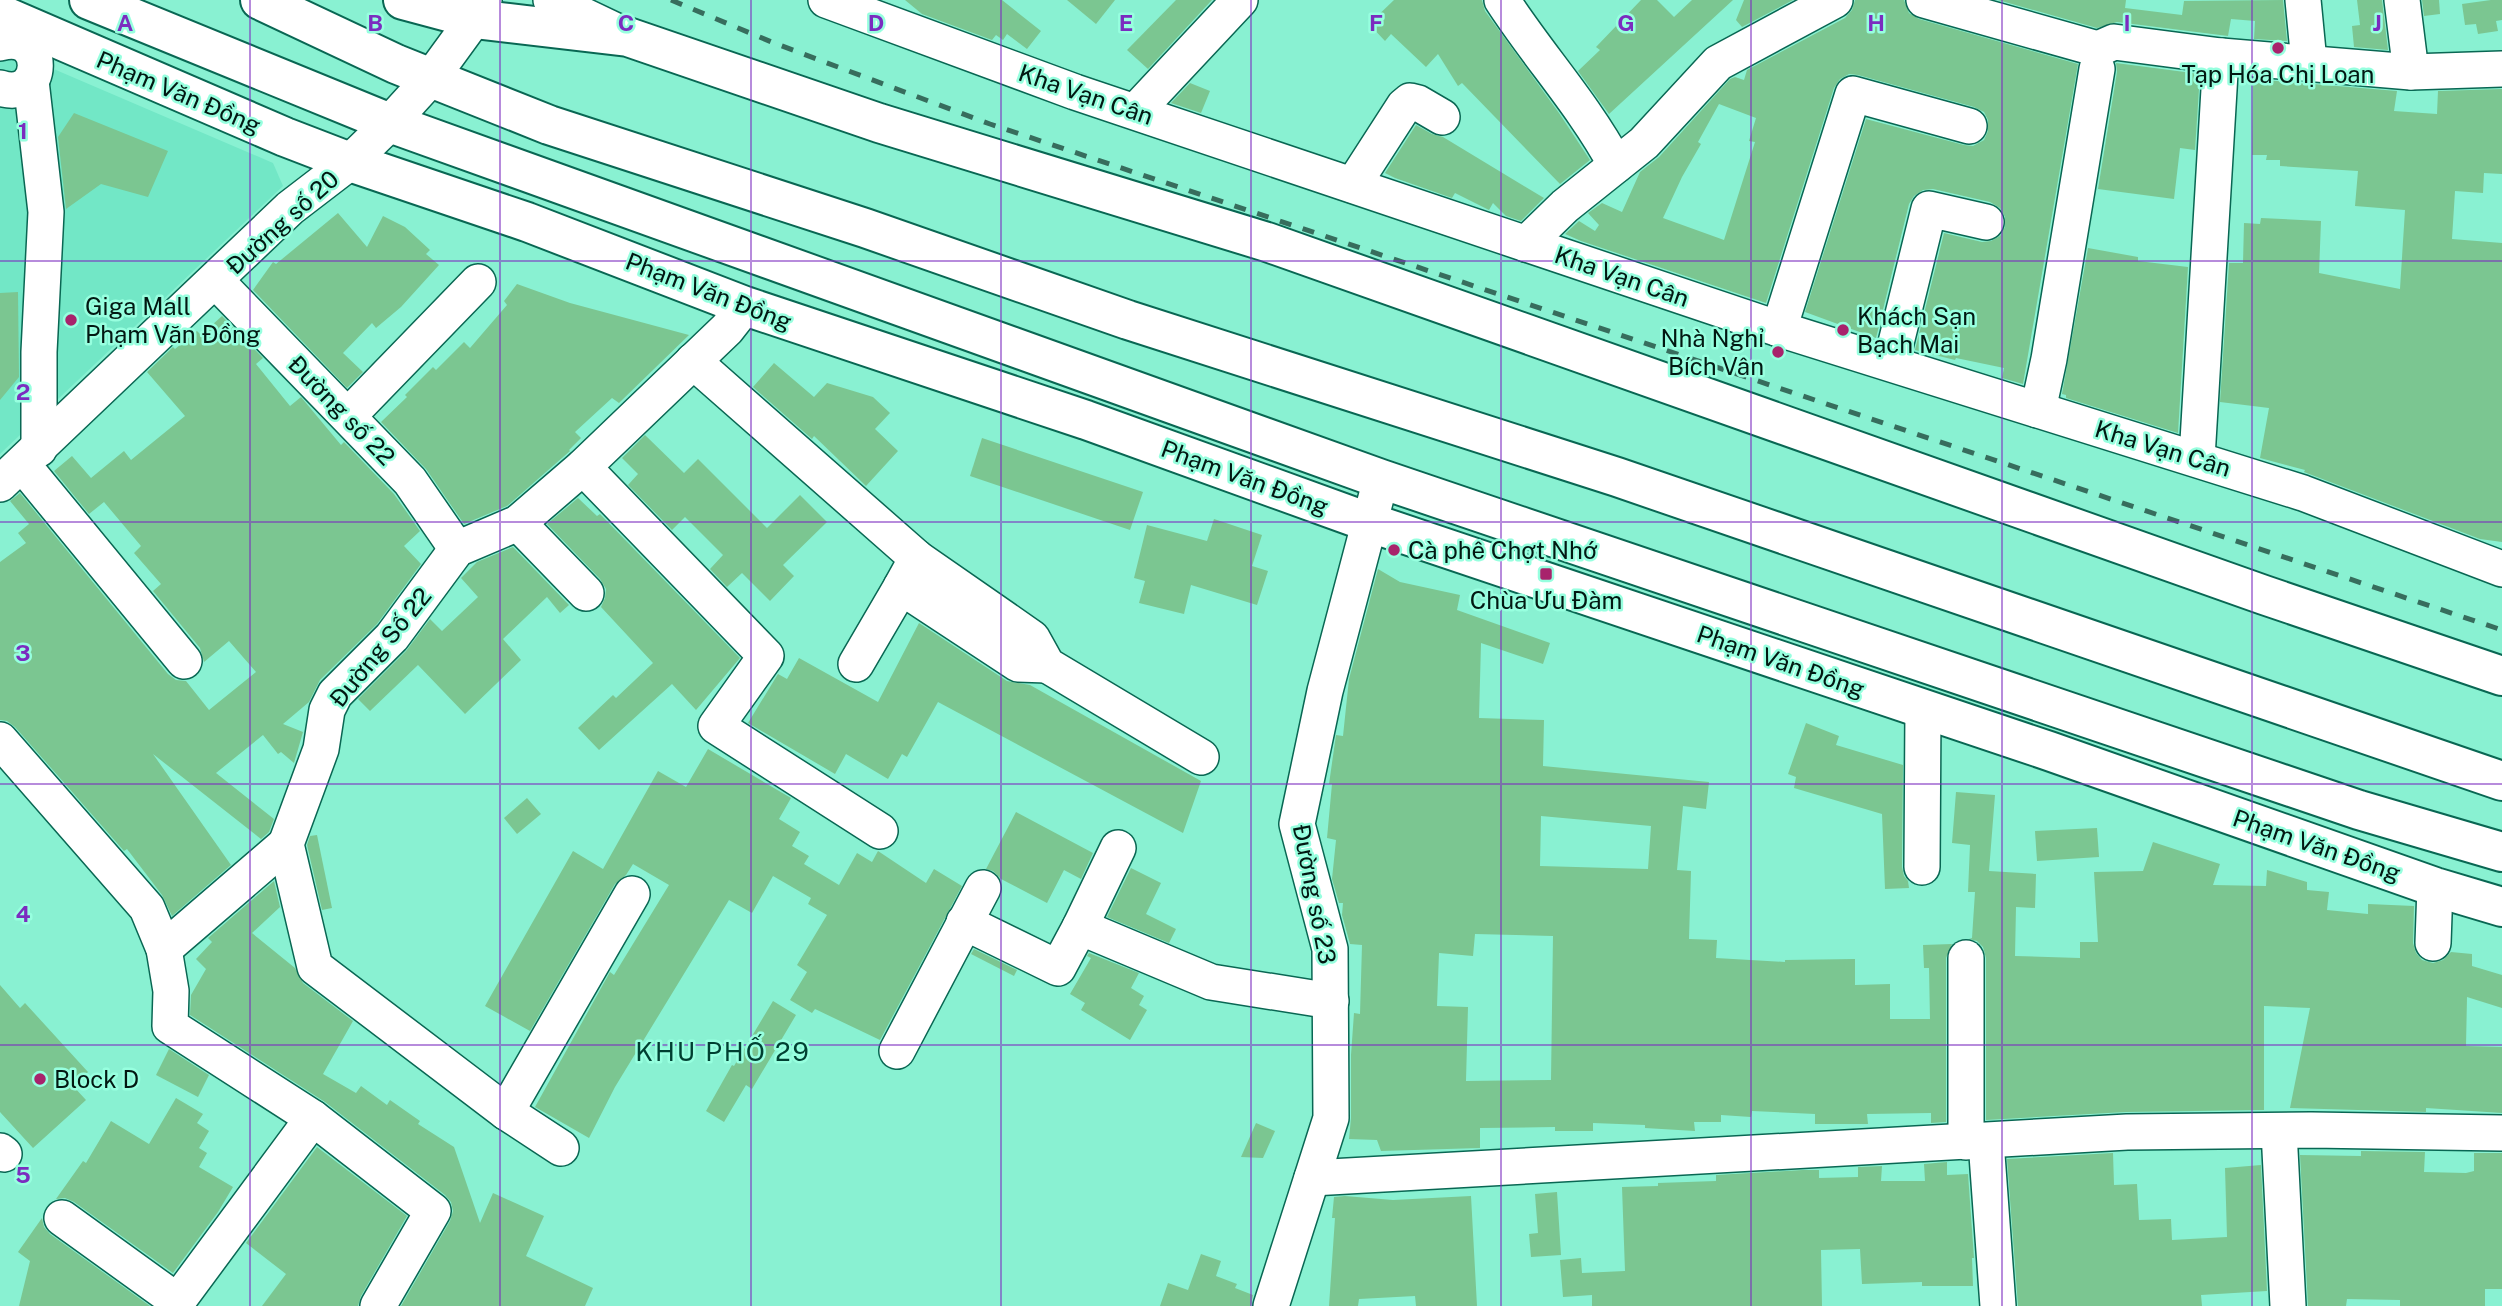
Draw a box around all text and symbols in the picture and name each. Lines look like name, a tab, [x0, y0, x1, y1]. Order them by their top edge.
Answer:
text: A	[117, 9, 134, 36]
text: B	[367, 9, 383, 36]
text: C	[618, 9, 634, 36]
text: D	[868, 9, 884, 36]
text: E	[1119, 9, 1133, 36]
text: F	[1369, 9, 1383, 36]
text: G	[1617, 9, 1635, 36]
text: H	[1867, 9, 1885, 36]
text: I	[2123, 9, 2131, 36]
text: J	[2372, 9, 2382, 36]
marker: Tạp Hóa Chị Loan	[2270, 40, 2286, 56]
street label: Phạm Văn Đồng	[93, 45, 265, 139]
street label: Kha Vạn Cân	[1015, 58, 1157, 130]
place label: Tạp Hóa Chị Loan	[2182, 60, 2374, 88]
text: 1	[18, 117, 28, 144]
street label: Đường số 20	[220, 164, 344, 280]
street label: Kha Vạn Cân	[1551, 240, 1693, 312]
street label: Phạm Văn Đồng	[622, 246, 796, 336]
place label: Giga Mall Phạm Văn Đồng	[85, 292, 261, 348]
place label: Khách Sạn Bạch Mai	[1857, 302, 1976, 358]
marker: Giga Mall Phạm Văn Đồng	[63, 312, 79, 328]
marker: Khách Sạn Bạch Mai	[1835, 322, 1851, 338]
place label: Nhà Nghỉ Bích Vân	[1660, 324, 1764, 380]
marker: Nhà Nghỉ Bích Vân	[1770, 344, 1786, 360]
street label: Đường số 22	[283, 350, 401, 470]
text: 2	[16, 378, 30, 405]
street label: Kha Vạn Cân	[2092, 414, 2234, 482]
street label: Phạm Văn Đồng	[1158, 434, 1332, 520]
place label: Cà phê Chợt Nhớ	[1408, 536, 1598, 564]
marker: Cà phê Chợt Nhớ	[1386, 542, 1402, 558]
marker: Chùa Ưu Đàm	[1538, 566, 1554, 582]
street label: Đường Số 22	[323, 582, 437, 712]
place label: Chùa Ưu Đàm	[1470, 586, 1622, 614]
street label: Phạm Văn Đồng	[1693, 619, 1869, 703]
text: 3	[15, 639, 31, 666]
street label: Phạm Văn Đồng	[2229, 803, 2405, 887]
street label: Đường số 23	[1288, 822, 1342, 966]
text: 4	[15, 900, 31, 927]
district label: KHU PHỐ 29	[635, 1034, 811, 1067]
place label: Block D	[54, 1065, 139, 1093]
marker: Block D	[32, 1071, 48, 1087]
text: 5	[15, 1161, 31, 1188]

